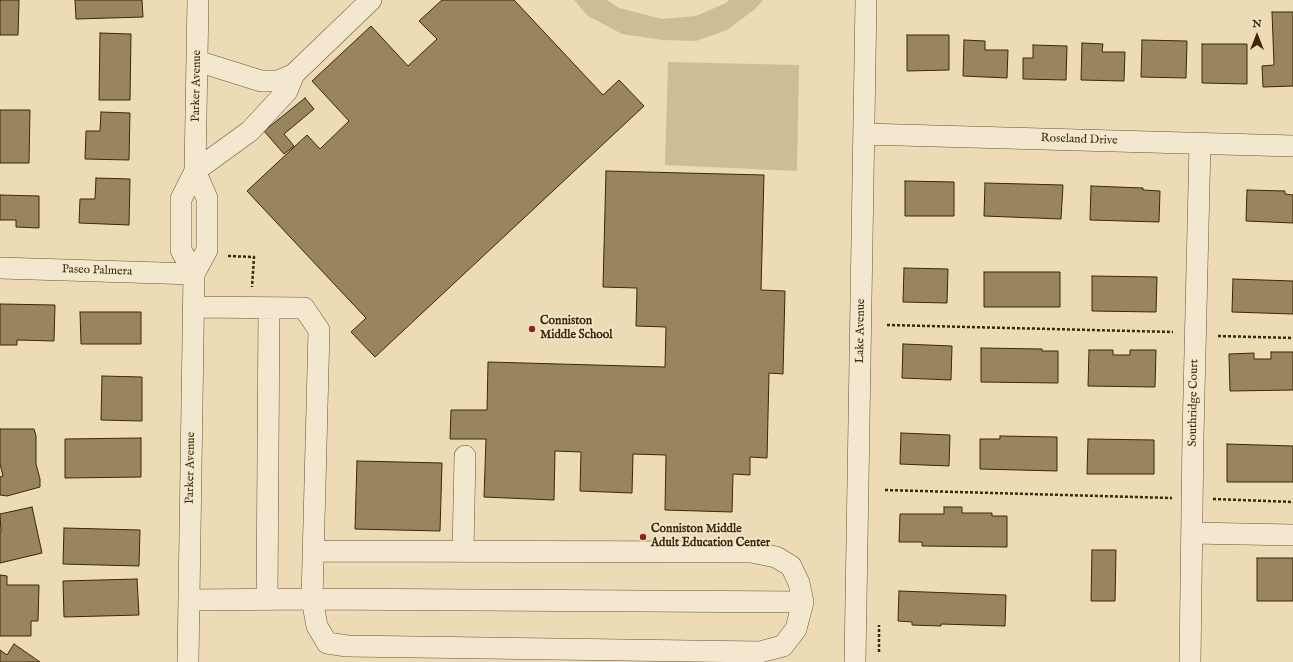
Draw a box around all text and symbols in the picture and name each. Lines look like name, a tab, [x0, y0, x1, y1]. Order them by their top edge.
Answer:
north arrow	[1237, 16, 1277, 56]
text: N	[1252, 17, 1262, 31]
street label: Parker Avenue	[189, 50, 205, 122]
street label: Roseland Drive	[1040, 131, 1118, 149]
street label: Paseo Palmera	[62, 263, 132, 279]
street label: Lake Avenue	[853, 298, 869, 364]
place label: Conniston Middle School	[540, 315, 612, 343]
marker: Conniston Middle School	[527, 324, 537, 334]
street label: Southridge Court	[1186, 359, 1202, 447]
street label: Parker Avenue	[183, 432, 199, 504]
place label: Conniston Middle Adult Education Center	[651, 523, 770, 551]
marker: Conniston Middle Adult Education Center	[638, 532, 648, 542]

